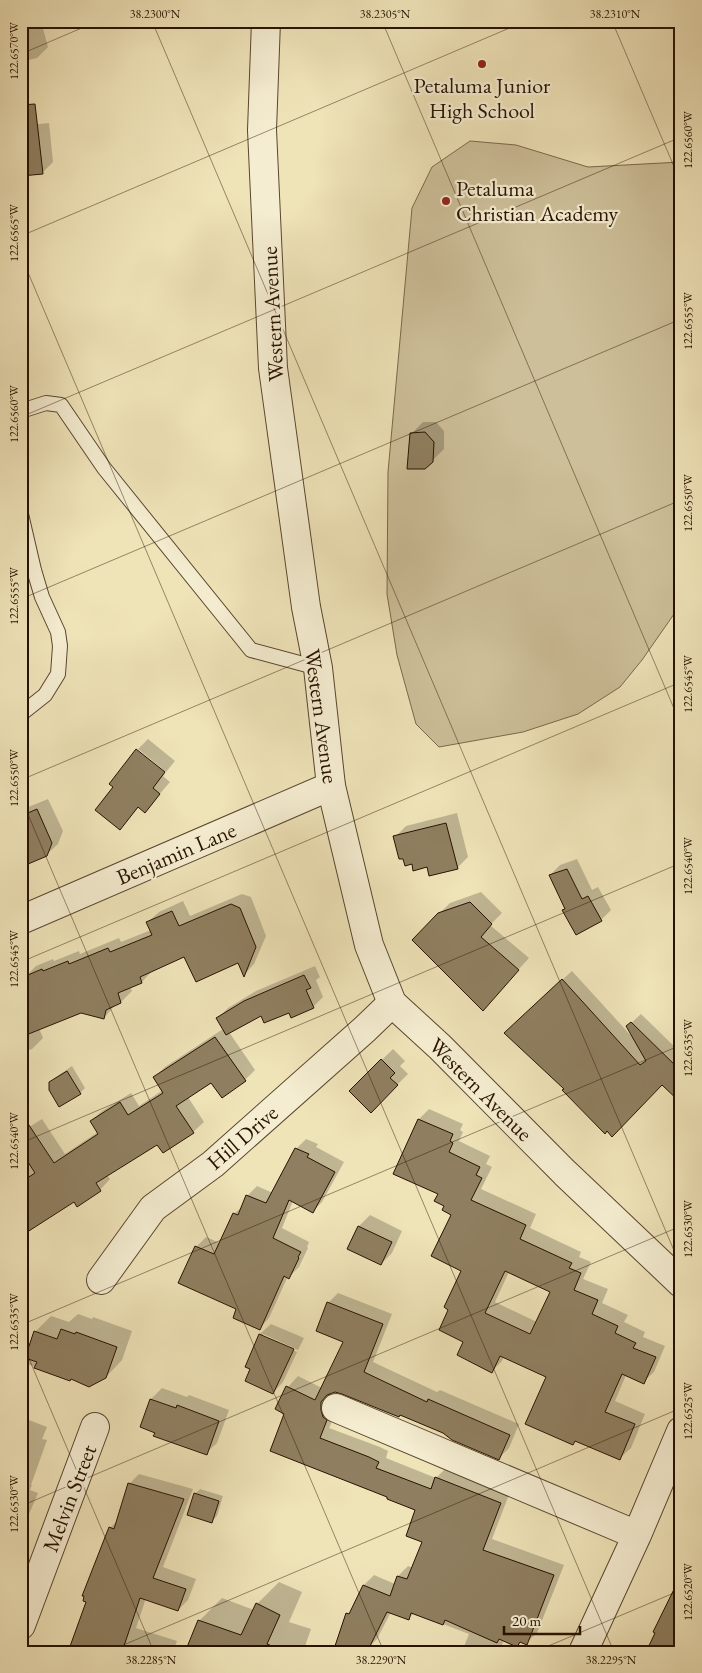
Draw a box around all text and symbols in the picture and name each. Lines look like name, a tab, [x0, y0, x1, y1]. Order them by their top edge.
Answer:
text: 38.2300°N	[130, 6, 181, 22]
text: 38.2305°N	[360, 6, 411, 22]
text: 38.2310°N	[590, 6, 641, 22]
text: 122.6570°W	[6, 21, 22, 80]
marker: Petaluma Junior High School	[476, 58, 488, 70]
place label: Petaluma Junior High School	[414, 71, 551, 125]
text: 122.6560°W	[680, 110, 696, 169]
place label: Petaluma Christian Academy	[456, 174, 618, 228]
marker: Petaluma Christian Academy	[440, 195, 452, 207]
text: 122.6565°W	[6, 203, 22, 262]
street label: Western Avenue	[254, 245, 291, 382]
text: 122.6555°W	[680, 291, 696, 350]
text: 122.6560°W	[6, 384, 22, 443]
text: 122.6550°W	[680, 473, 696, 532]
text: 122.6555°W	[6, 566, 22, 625]
street label: Western Avenue	[298, 647, 345, 786]
text: 122.6545°W	[680, 654, 696, 713]
text: 122.6550°W	[6, 748, 22, 807]
street label: Benjamin Lane	[112, 815, 241, 892]
text: 122.6540°W	[680, 836, 696, 895]
text: 122.6545°W	[6, 929, 22, 988]
text: 122.6535°W	[680, 1018, 696, 1077]
street label: Western Avenue	[422, 1031, 539, 1148]
street label: Hill Drive	[201, 1098, 284, 1176]
text: 122.6540°W	[6, 1111, 22, 1170]
text: 122.6530°W	[680, 1199, 696, 1258]
text: 122.6535°W	[6, 1292, 22, 1351]
text: 122.6525°W	[680, 1381, 696, 1440]
street label: Melvin Street	[36, 1440, 103, 1556]
text: 122.6530°W	[6, 1474, 22, 1533]
text: 122.6520°W	[680, 1562, 696, 1621]
scale bar	[504, 1603, 581, 1635]
text: 20 m	[512, 1611, 541, 1630]
text: 38.2285°N	[126, 1652, 177, 1668]
text: 38.2290°N	[356, 1652, 407, 1668]
text: 38.2295°N	[586, 1652, 637, 1668]

